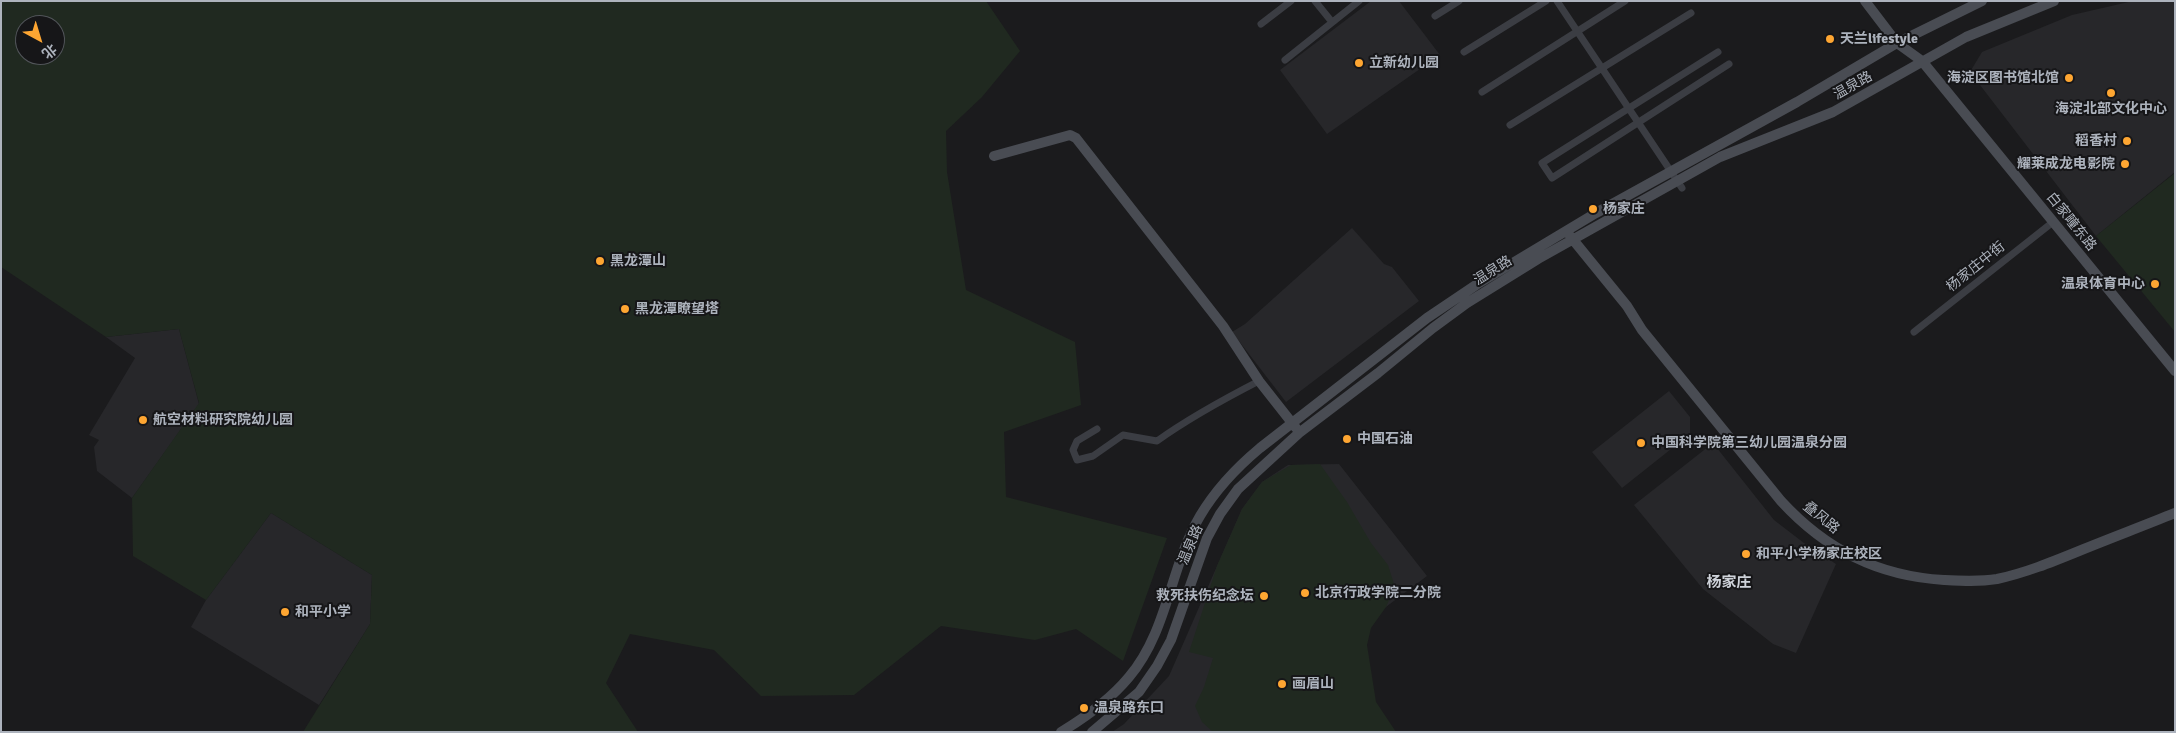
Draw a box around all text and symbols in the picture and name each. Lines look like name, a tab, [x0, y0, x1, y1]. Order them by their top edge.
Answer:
north arrow	[15, 15, 65, 65]
place label: 天兰lifestyle	[1840, 31, 1918, 47]
marker: 天兰lifestyle	[1824, 33, 1836, 45]
text: 北	[38, 40, 60, 62]
place label: 立新幼儿园	[1369, 55, 1439, 71]
marker: 立新幼儿园	[1353, 57, 1365, 69]
street label: 温泉路	[1831, 68, 1875, 104]
place label: 海淀区图书馆北馆	[1947, 70, 2059, 86]
marker: 海淀区图书馆北馆	[2063, 72, 2075, 84]
marker: 海淀北部文化中心	[2105, 87, 2117, 99]
place label: 海淀北部文化中心	[2055, 101, 2167, 117]
place label: 稻香村	[2075, 133, 2117, 149]
marker: 稻香村	[2121, 135, 2133, 147]
place label: 耀莱成龙电影院	[2017, 156, 2115, 172]
marker: 耀莱成龙电影院	[2119, 158, 2131, 170]
street label: 白家疃东路	[2042, 190, 2100, 254]
place label: 杨家庄	[1603, 201, 1645, 217]
marker: 杨家庄	[1587, 203, 1599, 215]
street label: 杨家庄中街	[1944, 238, 2008, 296]
place label: 黑龙潭山	[610, 253, 666, 269]
street label: 温泉路	[1471, 253, 1515, 289]
marker: 黑龙潭山	[594, 255, 606, 267]
place label: 温泉体育中心	[2061, 276, 2145, 292]
marker: 温泉体育中心	[2149, 278, 2161, 290]
place label: 黑龙潭瞭望塔	[635, 301, 719, 317]
marker: 黑龙潭瞭望塔	[619, 303, 631, 315]
place label: 航空材料研究院幼儿园	[153, 412, 293, 428]
marker: 航空材料研究院幼儿园	[137, 414, 149, 426]
place label: 中国石油	[1357, 431, 1413, 447]
marker: 中国石油	[1341, 433, 1353, 445]
place label: 中国科学院第三幼儿园温泉分园	[1651, 435, 1847, 451]
marker: 中国科学院第三幼儿园温泉分园	[1635, 437, 1647, 449]
street label: 叠风路	[1799, 498, 1843, 538]
street label: 温泉路	[1175, 522, 1207, 568]
place label: 和平小学杨家庄校区	[1756, 546, 1882, 562]
marker: 和平小学杨家庄校区	[1740, 548, 1752, 560]
district label: 杨家庄	[1707, 574, 1751, 592]
place label: 北京行政学院二分院	[1315, 585, 1441, 601]
marker: 北京行政学院二分院	[1299, 587, 1311, 599]
place label: 救死扶伤纪念坛	[1156, 588, 1254, 604]
marker: 救死扶伤纪念坛	[1258, 590, 1270, 602]
place label: 和平小学	[295, 604, 351, 620]
marker: 和平小学	[279, 606, 291, 618]
place label: 画眉山	[1292, 676, 1334, 692]
marker: 画眉山	[1276, 678, 1288, 690]
place label: 温泉路东口	[1094, 700, 1164, 716]
marker: 温泉路东口	[1078, 702, 1090, 714]

